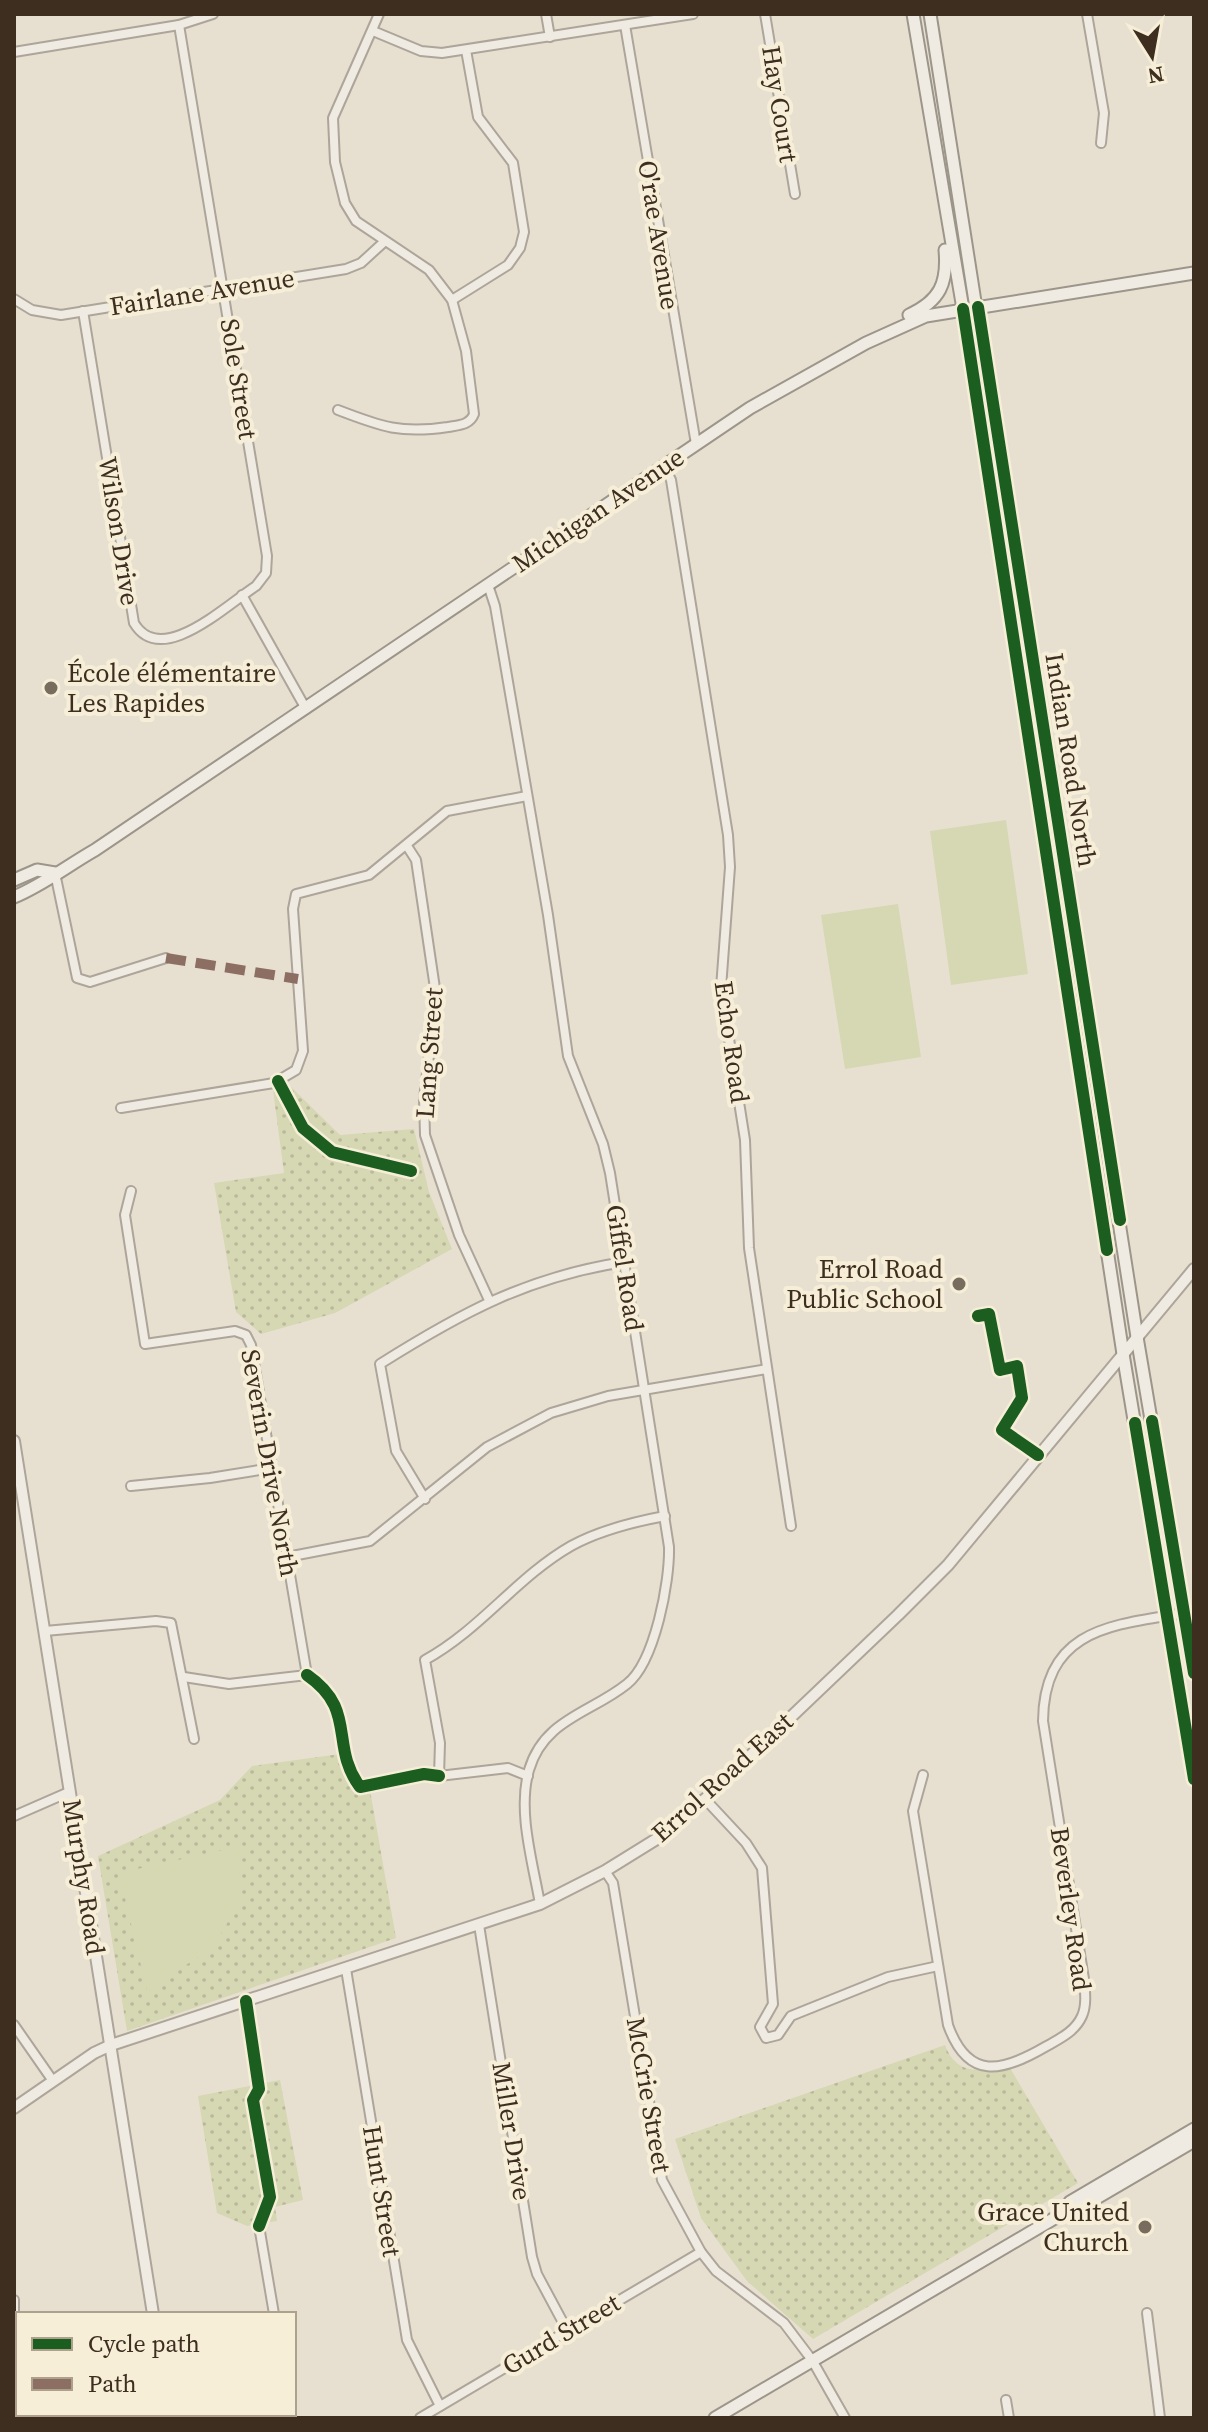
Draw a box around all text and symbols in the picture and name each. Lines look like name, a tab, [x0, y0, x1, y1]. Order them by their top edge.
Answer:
north arrow	[1112, 16, 1192, 96]
street label: Hay Court	[753, 43, 807, 166]
text: N	[1145, 59, 1167, 92]
street label: O'rae Avenue	[629, 158, 689, 312]
street label: Fairlane Avenue	[107, 260, 297, 324]
street label: Sole Street	[212, 316, 266, 442]
street label: Michigan Avenue	[505, 439, 691, 581]
street label: Wilson Drive	[89, 454, 149, 608]
street label: Indian Road North	[1036, 650, 1106, 870]
place label: École élémentaire Les Rapides	[67, 655, 276, 721]
marker: École élémentaire Les Rapides	[42, 679, 60, 697]
street label: Echo Road	[706, 979, 758, 1106]
street label: Lang Street	[406, 986, 452, 1120]
street label: Giffel Road	[597, 1202, 653, 1334]
place label: Errol Road Public School	[786, 1251, 943, 1317]
marker: Errol Road Public School	[950, 1275, 968, 1293]
street label: Severin Drive North	[232, 1347, 308, 1579]
street label: Errol Road East	[643, 1703, 801, 1850]
street label: Murphy Road	[54, 1797, 114, 1958]
street label: Beverley Road	[1042, 1825, 1100, 1993]
street label: McCrie Street	[618, 2014, 680, 2176]
street label: Miller Drive	[483, 2059, 541, 2203]
street label: Hunt Street	[354, 2123, 410, 2260]
place label: Grace United Church	[977, 2194, 1129, 2260]
marker: Grace United Church	[1136, 2218, 1154, 2236]
street label: Gurd Street	[495, 2284, 627, 2383]
legend	[16, 2312, 296, 2416]
text: Cycle path	[88, 2327, 200, 2360]
text: Path	[88, 2367, 137, 2400]

